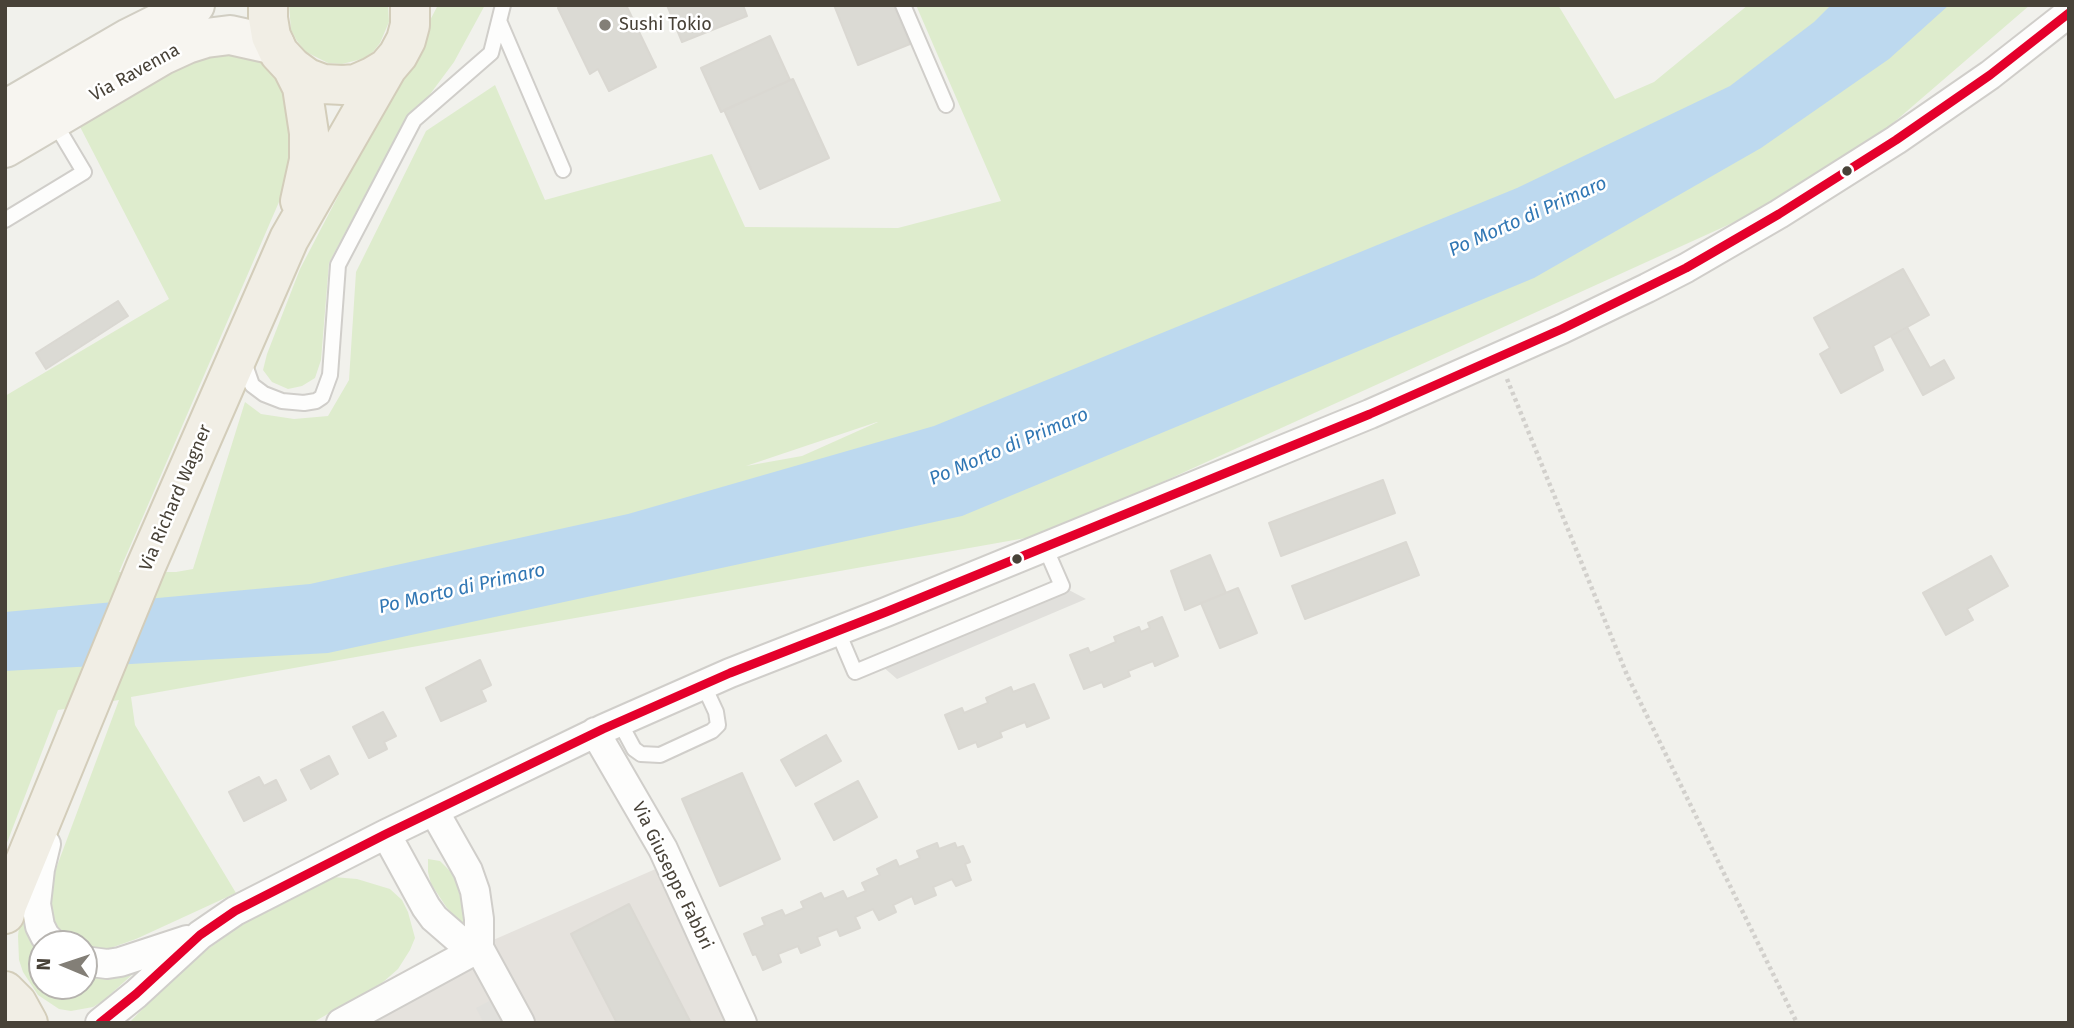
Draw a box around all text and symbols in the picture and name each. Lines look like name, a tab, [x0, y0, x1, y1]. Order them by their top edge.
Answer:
place label: Sushi Tokio	[619, 14, 712, 36]
marker: Sushi Tokio	[597, 17, 613, 33]
street label: Via Ravenna	[86, 39, 184, 107]
unlabelled marker	[1840, 164, 1854, 178]
water label: Po Morto di Primaro	[1446, 172, 1610, 262]
water label: Po Morto di Primaro	[926, 403, 1092, 491]
street label: Via Richard Wagner	[135, 421, 217, 575]
unlabelled marker	[1010, 552, 1024, 566]
water label: Po Morto di Primaro	[376, 559, 548, 619]
street label: Via Giuseppe Fabbri	[627, 799, 717, 953]
north arrow	[28, 930, 98, 1000]
text: N	[32, 958, 55, 971]

